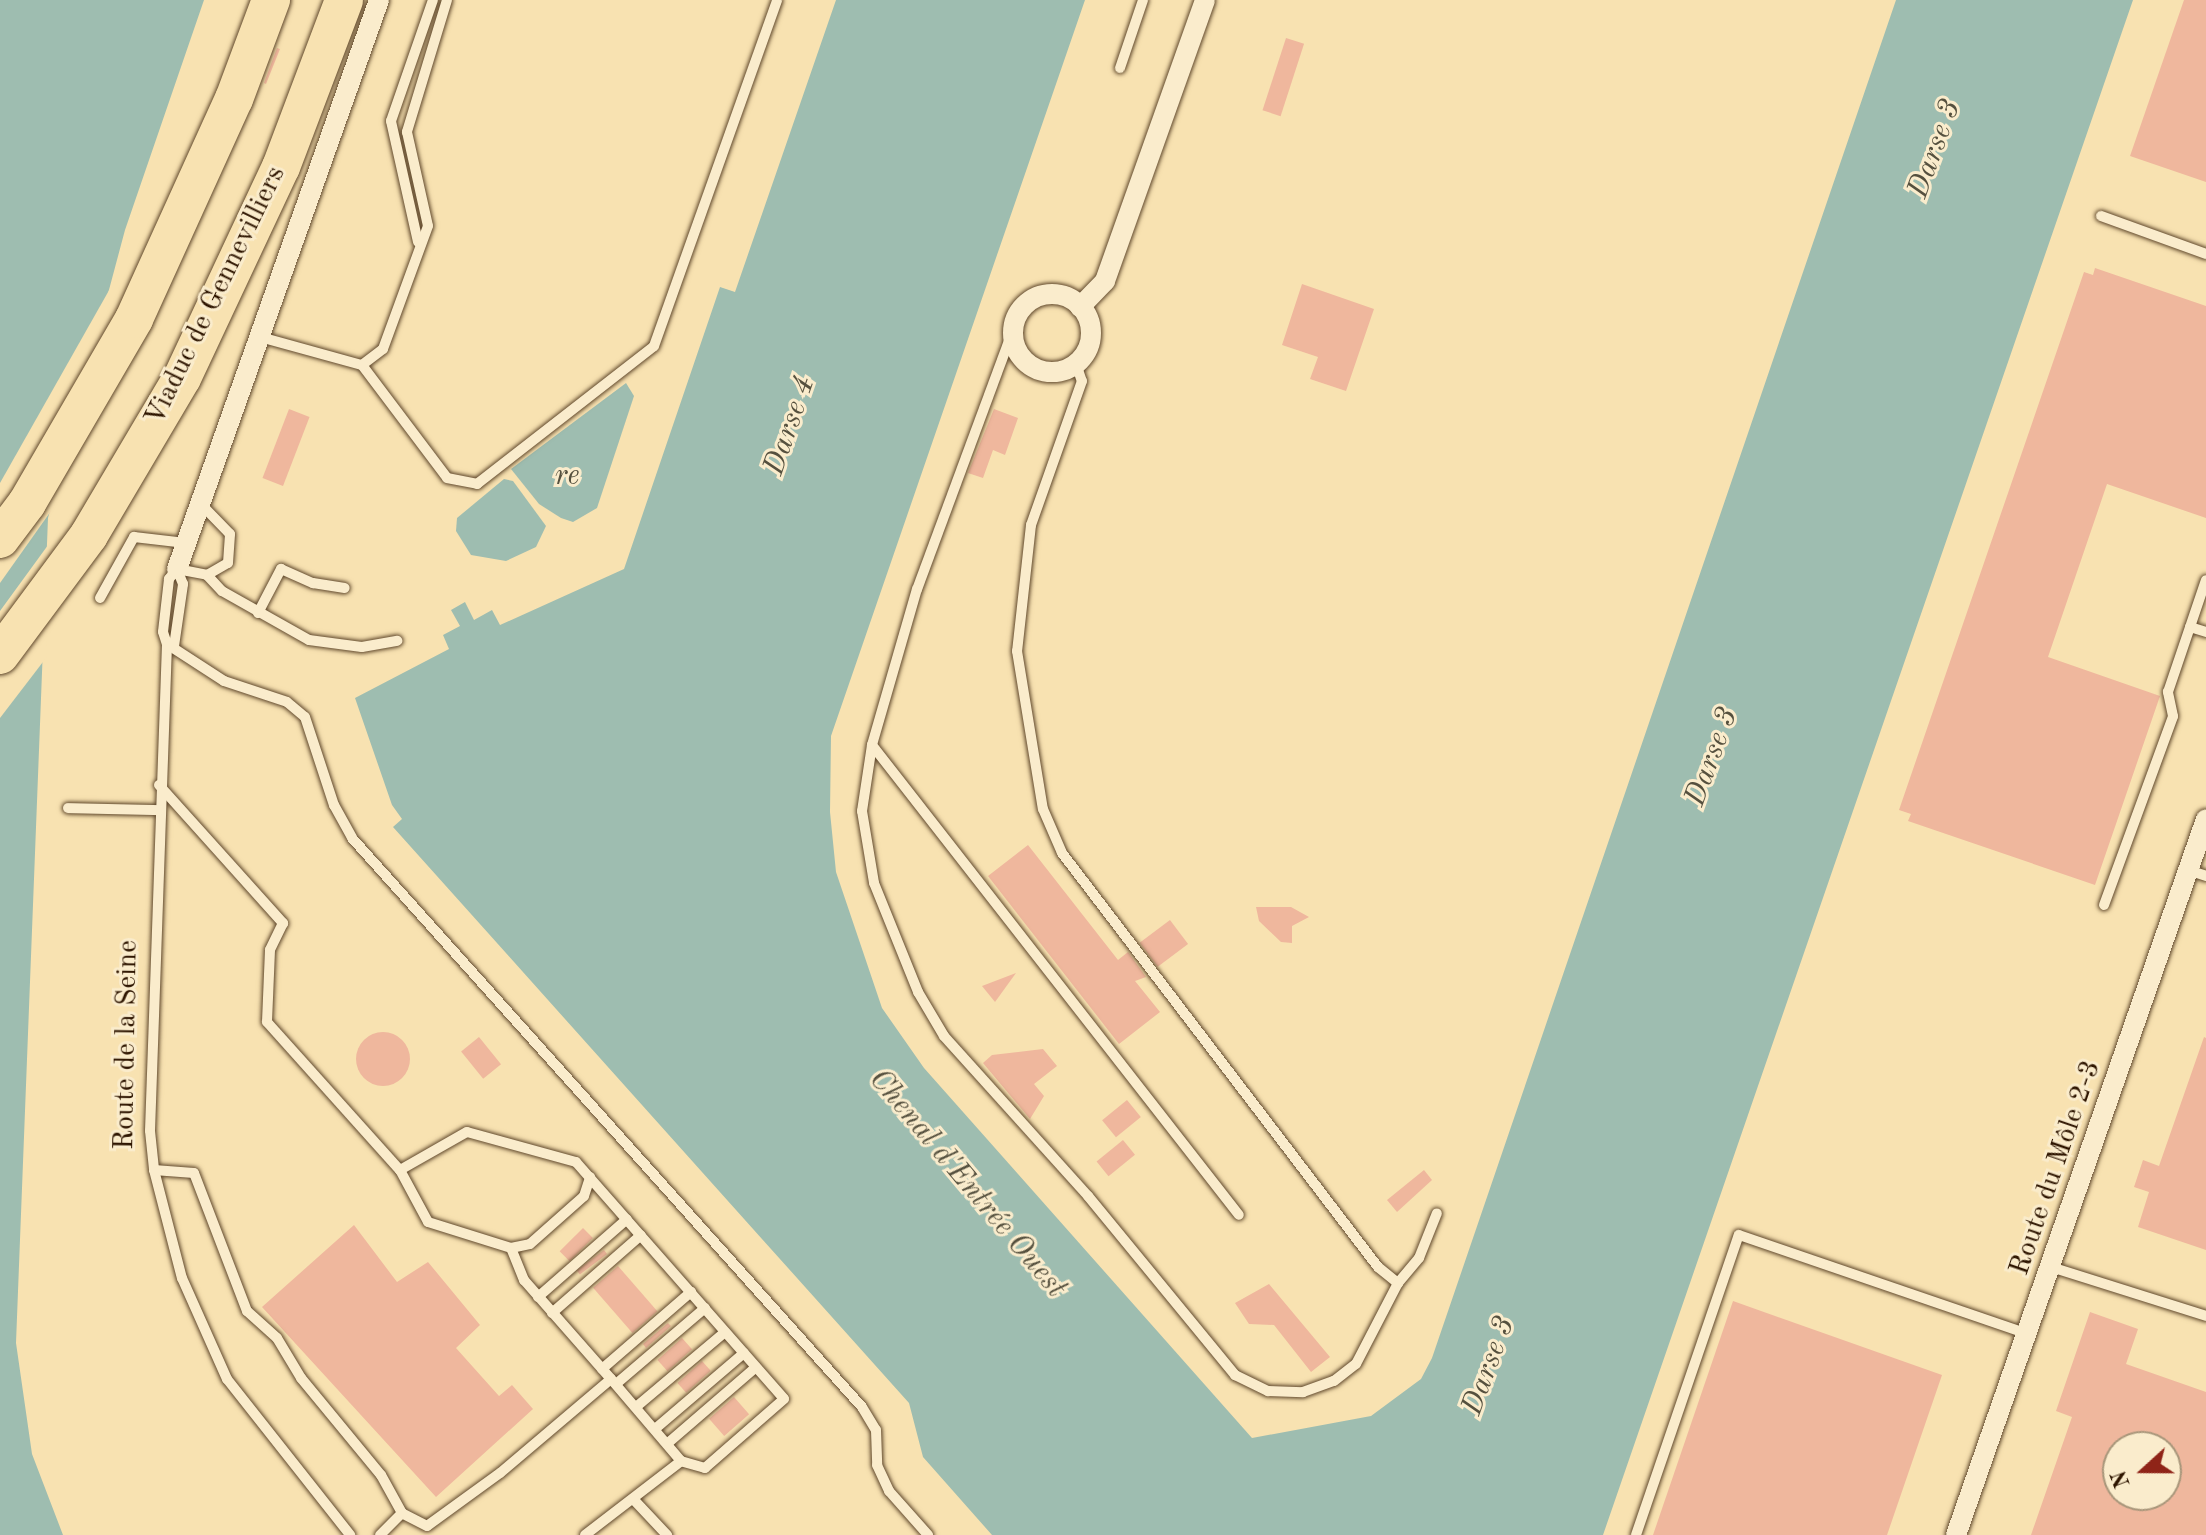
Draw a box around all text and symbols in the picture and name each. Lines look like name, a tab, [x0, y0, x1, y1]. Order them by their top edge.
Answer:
water label: Darse 3	[1901, 95, 1969, 203]
street label: Viaduc de Gennevilliers	[139, 161, 293, 431]
water label: Darse 4	[756, 372, 824, 480]
water label: re	[554, 458, 580, 494]
water label: Darse 3	[1678, 703, 1746, 811]
street label: Route de la Seine	[108, 940, 146, 1150]
street label: Route du Môle 2-3	[2003, 1056, 2109, 1280]
water label: Chenal d'Entrée Ouest	[861, 1062, 1073, 1306]
water label: Darse 3	[1455, 1312, 1523, 1420]
north arrow	[2102, 1431, 2182, 1511]
text: N	[2108, 1467, 2135, 1491]

